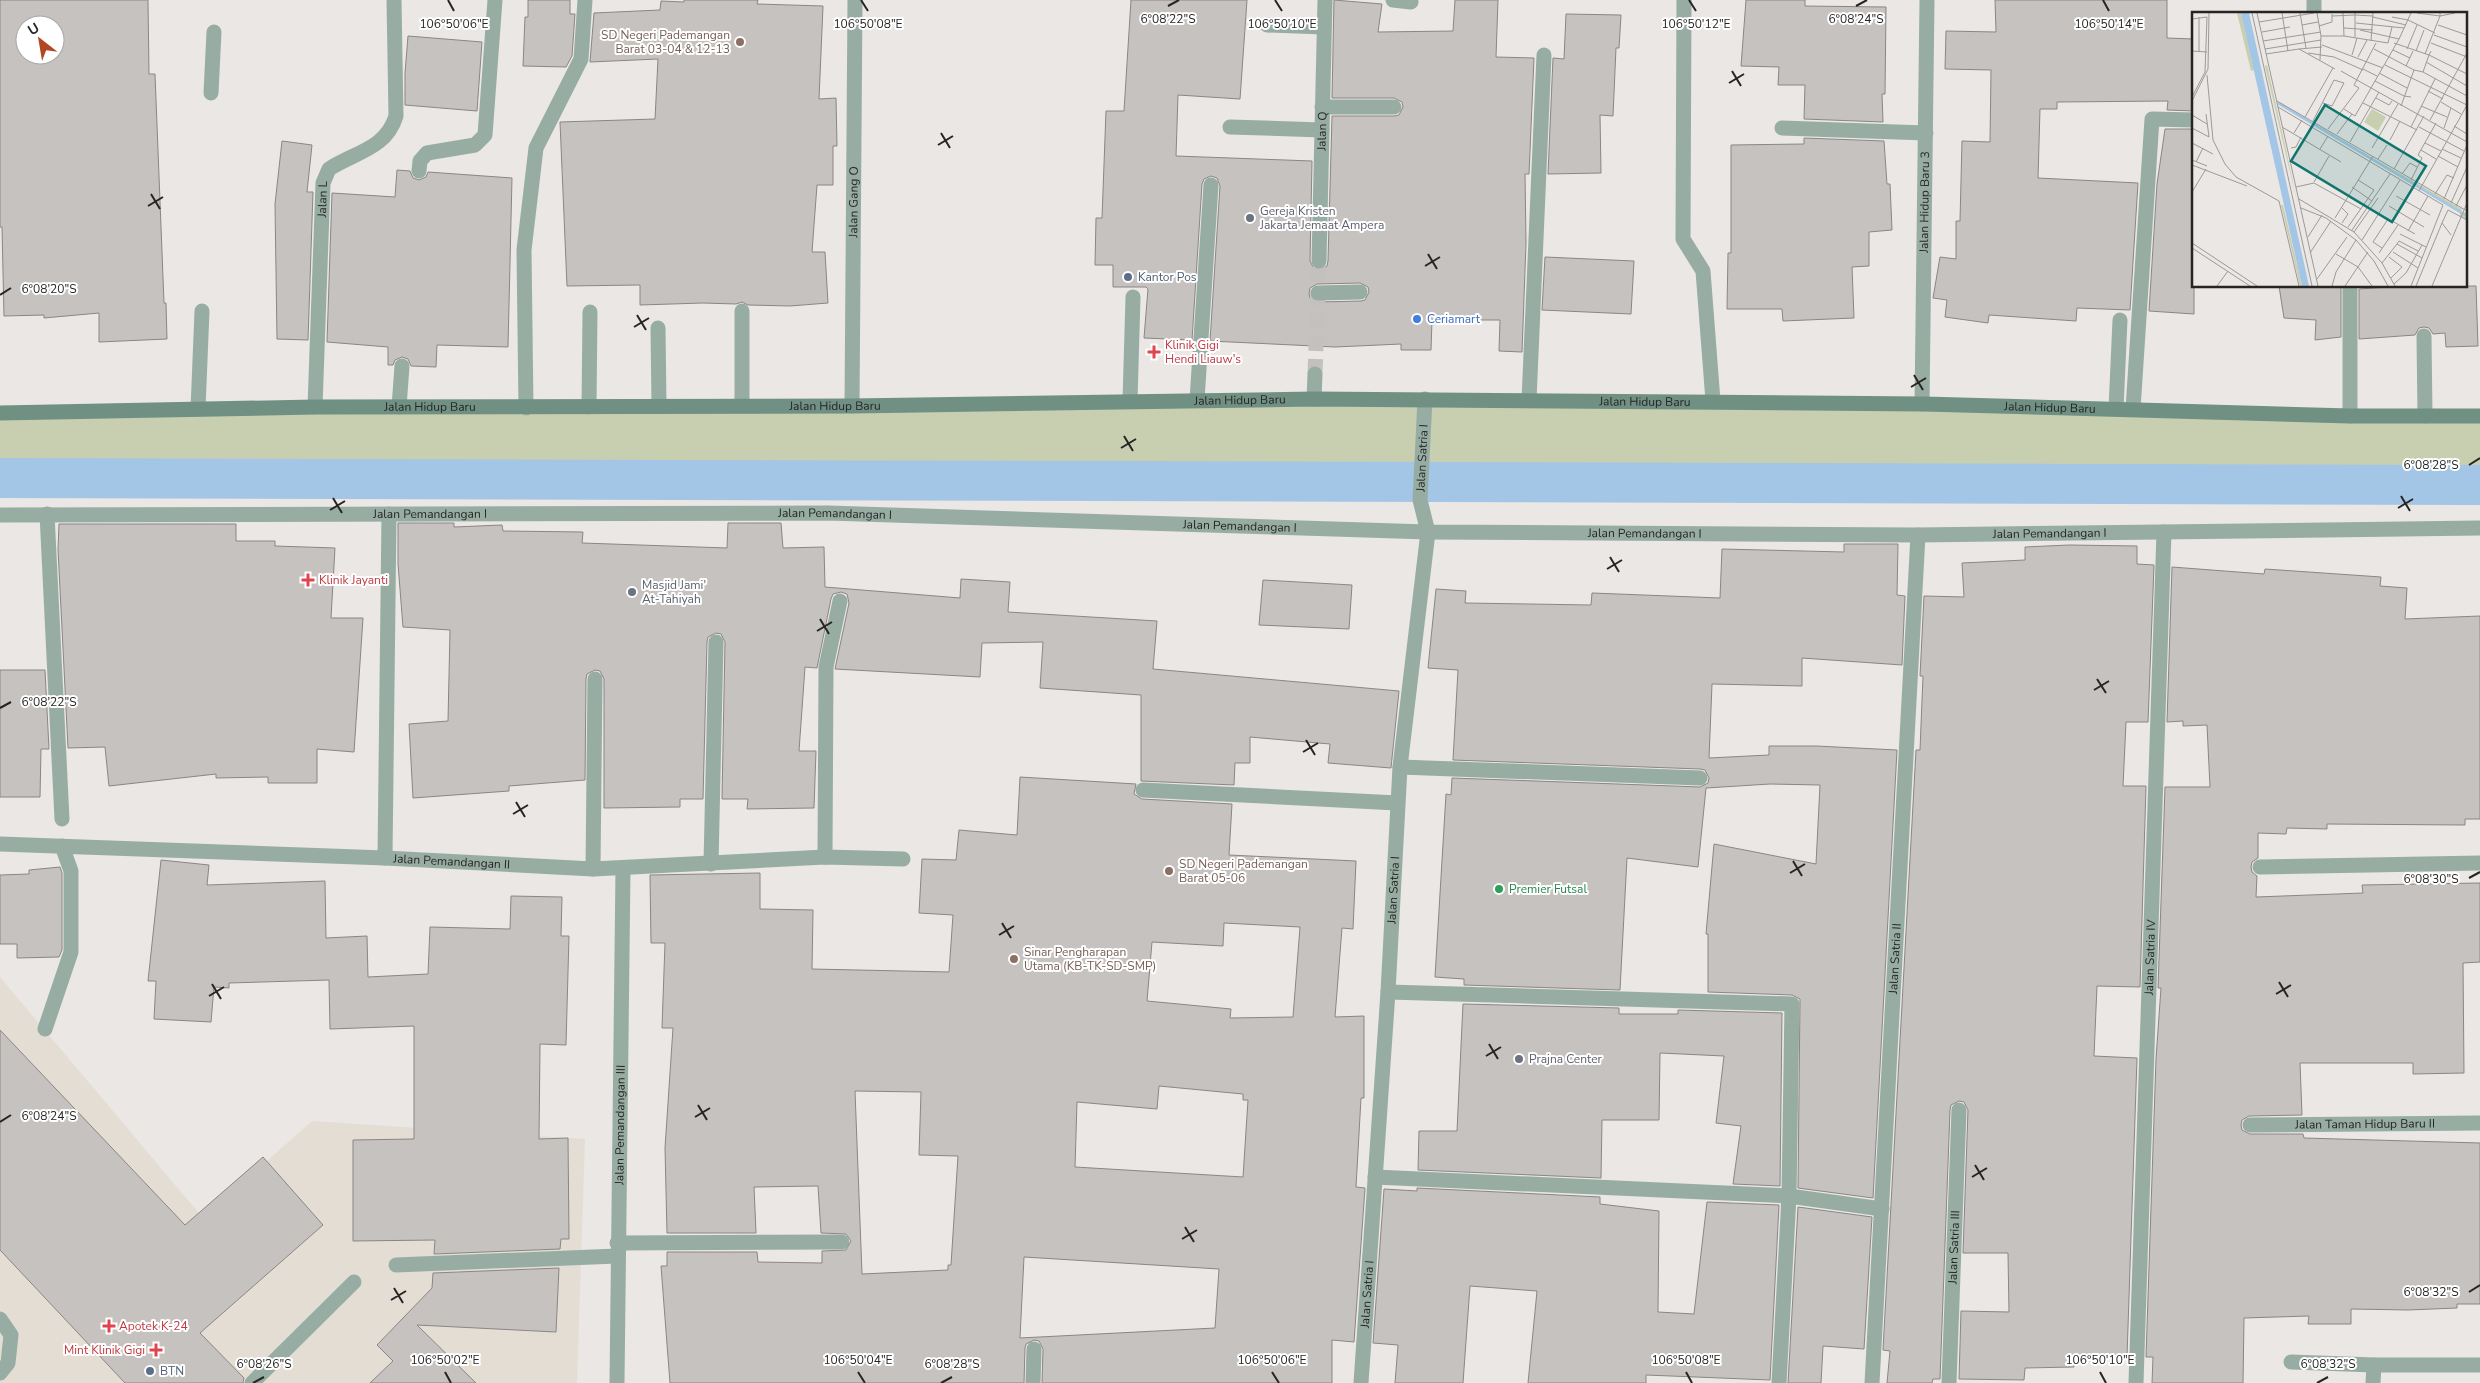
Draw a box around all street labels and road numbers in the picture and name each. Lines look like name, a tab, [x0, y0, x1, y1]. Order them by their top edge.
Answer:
street label: Jalan Q	[1314, 111, 1330, 152]
street label: Jalan Hidup Baru 3	[1916, 151, 1933, 254]
street label: Jalan Gang O	[845, 166, 862, 239]
street label: Jalan L	[314, 180, 331, 219]
street label: Jalan Hidup Baru	[1193, 391, 1286, 409]
street label: Jalan Hidup Baru	[1598, 393, 1691, 410]
street label: Jalan Hidup Baru	[788, 398, 881, 414]
street label: Jalan Hidup Baru	[2003, 398, 2096, 417]
street label: Jalan Hidup Baru	[383, 399, 476, 415]
street label: Jalan Satria I	[1412, 424, 1432, 493]
street label: Jalan Pemandangan I	[777, 505, 892, 523]
street label: Jalan Pemandangan I	[372, 506, 487, 522]
street label: Jalan Pemandangan I	[1182, 516, 1297, 536]
street label: Jalan Pemandangan I	[1587, 525, 1702, 542]
street label: Jalan Pemandangan I	[1992, 525, 2107, 542]
street label: Jalan Pemandangan II	[392, 850, 511, 873]
street label: Jalan Satria I	[1384, 856, 1403, 925]
street label: Jalan Satria IV	[2141, 918, 2159, 996]
street label: Jalan Satria II	[1885, 923, 1905, 995]
street label: Jalan Pemandangan III	[611, 1065, 629, 1186]
street label: Jalan Taman Hidup Baru II	[2294, 1115, 2435, 1133]
street label: Jalan Satria III	[1945, 1210, 1963, 1285]
street label: Jalan Satria I	[1357, 1260, 1377, 1330]

